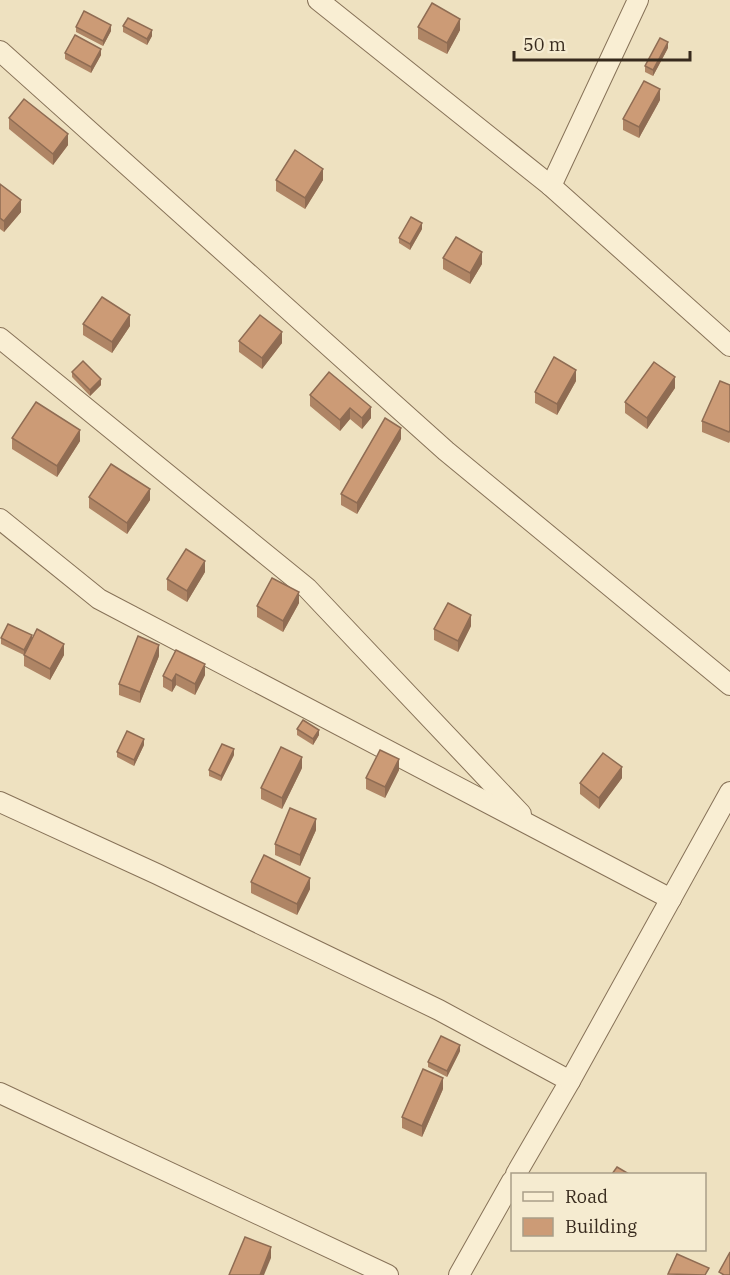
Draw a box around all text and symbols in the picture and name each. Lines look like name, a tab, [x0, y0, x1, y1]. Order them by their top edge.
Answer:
scale bar	[514, 24, 690, 62]
text: 50 m	[523, 33, 566, 56]
legend	[511, 1173, 706, 1251]
text: Road	[565, 1185, 608, 1208]
text: Building	[565, 1215, 637, 1238]

